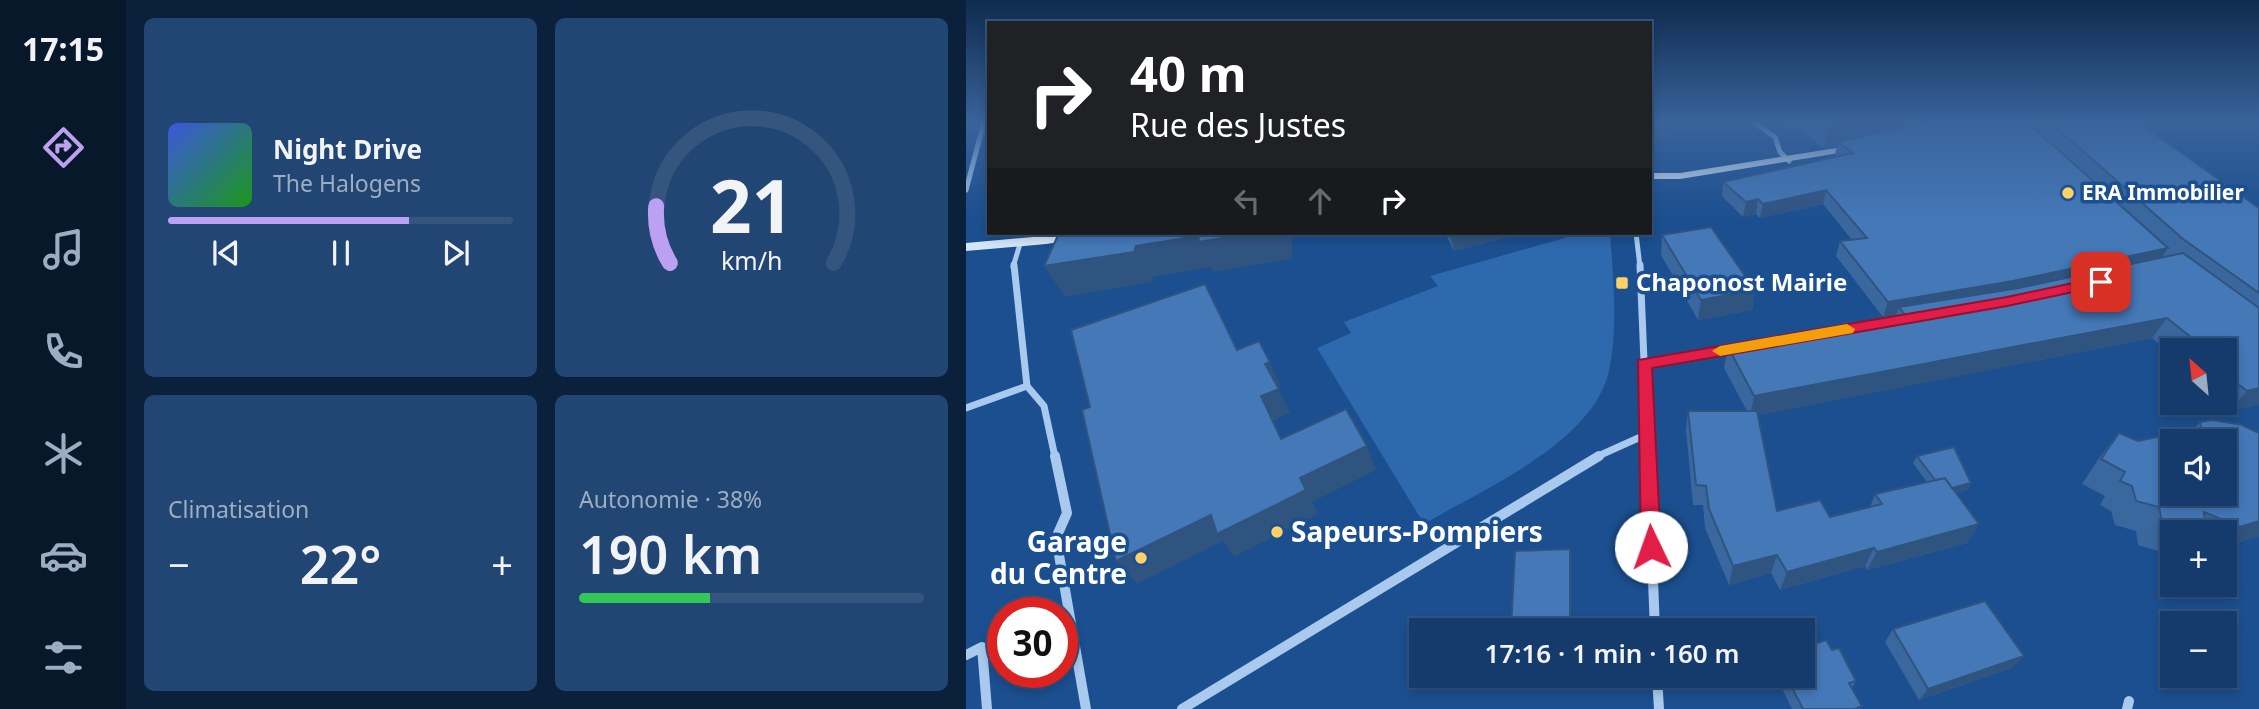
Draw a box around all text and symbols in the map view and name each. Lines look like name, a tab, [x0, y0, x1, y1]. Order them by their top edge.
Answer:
text: 17:15	[22, 27, 104, 70]
text: 40 m	[1130, 40, 1247, 106]
icon: right	[1015, 49, 1106, 140]
text: Rue des Justes	[1130, 103, 1346, 146]
icon: directions	[39, 123, 88, 172]
text: Night Drive	[273, 131, 422, 167]
text: 21	[710, 156, 793, 255]
text: The Halogens	[273, 167, 421, 199]
place label: ERA Immobilier	[2082, 178, 2244, 206]
icon: left	[1228, 182, 1266, 220]
icon: ahead	[1301, 182, 1339, 220]
icon: right	[1374, 182, 1412, 220]
marker: ERA Immobilier	[2060, 185, 2076, 201]
icon: music	[39, 225, 88, 274]
icon: previous	[207, 234, 245, 272]
icon: pause	[322, 234, 360, 272]
icon: next	[437, 234, 475, 272]
text: km/h	[721, 243, 782, 277]
pin	[2071, 252, 2131, 312]
icon: arrive	[2082, 263, 2120, 301]
place label: Chaponost Mairie	[1636, 265, 1847, 298]
marker: Chaponost Mairie	[1614, 275, 1630, 291]
icon: phone	[39, 327, 88, 376]
north arrow	[2160, 338, 2236, 415]
map controls	[2160, 338, 2237, 688]
icon: climate	[39, 429, 88, 478]
button: sound	[2160, 429, 2237, 506]
text: Autonomie · 38%	[579, 483, 762, 515]
text: Climatisation	[168, 493, 309, 525]
position arrow	[1614, 510, 1688, 584]
place label: Sapeurs-Pompiers	[1291, 512, 1543, 550]
text: 190 km	[579, 518, 762, 589]
button: +	[2160, 520, 2237, 597]
place label: Garage du Centre	[990, 522, 1127, 592]
marker: Sapeurs-Pompiers	[1269, 524, 1285, 540]
text: 22°	[300, 528, 381, 599]
icon: car	[39, 531, 88, 580]
text: −	[168, 538, 190, 590]
text: +	[491, 538, 513, 590]
marker: Garage du Centre	[1133, 550, 1149, 566]
speed limit sign: 30	[987, 597, 1078, 688]
button: −	[2160, 611, 2237, 688]
icon: filters	[39, 633, 88, 682]
text: 17:16 · 1 min · 160 m	[1485, 635, 1739, 671]

